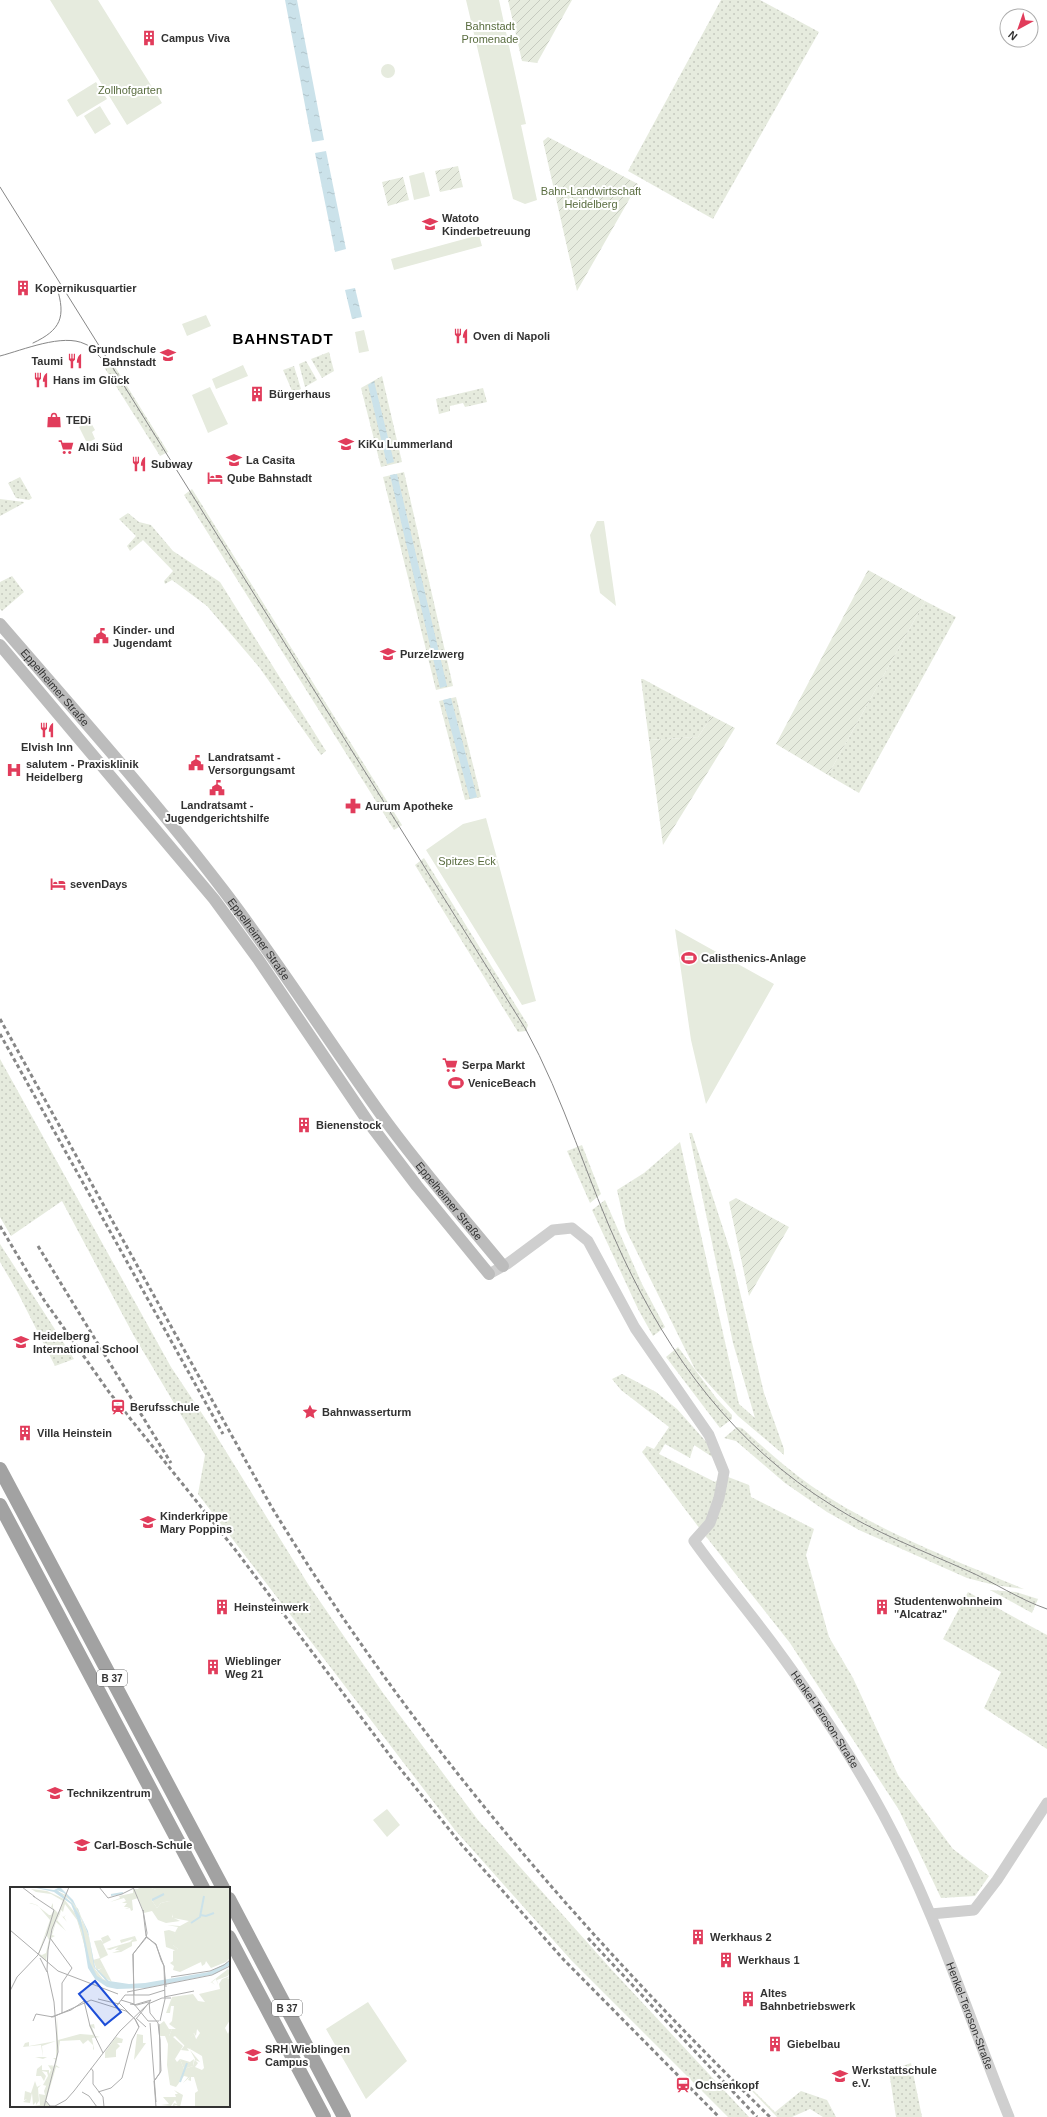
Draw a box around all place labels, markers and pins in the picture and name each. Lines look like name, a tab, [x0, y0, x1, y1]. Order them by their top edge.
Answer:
building icon: Campus Viva	[140, 29, 158, 47]
place label: Campus Viva	[161, 32, 231, 44]
place label: Watoto Kinderbetreuung	[442, 212, 531, 237]
school or university icon: Watoto Kinderbetreuung	[421, 215, 439, 233]
building icon: Kopernikusquartier	[14, 279, 32, 297]
place label: Kopernikusquartier	[35, 282, 137, 294]
restaurant icon: Oven di Napoli	[452, 327, 470, 345]
place label: Oven di Napoli	[473, 330, 550, 342]
place label: Grundschule Bahnstadt	[88, 343, 156, 368]
school or university icon: Grundschule Bahnstadt	[159, 346, 177, 364]
restaurant icon: Taumi	[66, 352, 84, 370]
place label: Taumi	[31, 355, 63, 367]
restaurant icon: Hans im Glück	[32, 371, 50, 389]
place label: Hans im Glück	[53, 374, 130, 386]
building icon: Bürgerhaus	[248, 385, 266, 403]
place label: Bürgerhaus	[269, 388, 331, 400]
shop icon: TEDi	[45, 411, 63, 429]
place label: TEDi	[66, 414, 91, 426]
school or university icon: KiKu Lummerland	[337, 435, 355, 453]
supermarket icon: Aldi Süd	[57, 438, 75, 456]
place label: KiKu Lummerland	[358, 438, 453, 450]
place label: Aldi Süd	[78, 441, 123, 453]
school or university icon: La Casita	[225, 451, 243, 469]
place label: La Casita	[246, 454, 296, 466]
restaurant icon: Subway	[130, 455, 148, 473]
place label: Subway	[151, 458, 193, 470]
hotel icon: Qube Bahnstadt	[206, 469, 224, 487]
place label: Qube Bahnstadt	[227, 472, 312, 484]
place label: Kinder- und Jugendamt	[113, 624, 175, 649]
public building icon: Kinder- und Jugendamt	[92, 627, 110, 645]
school or university icon: Purzelzwerg	[379, 645, 397, 663]
place label: Purzelzwerg	[400, 648, 464, 660]
restaurant icon: Elvish Inn	[38, 721, 56, 739]
place label: Elvish Inn	[21, 741, 73, 753]
place label: Landratsamt - Versorgungsamt	[208, 751, 295, 776]
public building icon: Landratsamt - Versorgungsamt	[187, 754, 205, 772]
place label: salutem - Praxisklinik Heidelberg	[26, 758, 139, 783]
hospital icon: salutem - Praxisklinik Heidelberg	[5, 761, 23, 779]
public building icon: Landratsamt - Jugendgerichtshilfe	[208, 779, 226, 797]
pharmacy icon: Aurum Apotheke	[344, 797, 362, 815]
place label: Landratsamt - Jugendgerichtshilfe	[165, 799, 269, 824]
place label: Aurum Apotheke	[365, 800, 453, 812]
hotel icon: sevenDays	[49, 875, 67, 893]
place label: sevenDays	[70, 878, 128, 890]
sports icon: Calisthenics-Anlage	[680, 949, 698, 967]
place label: Calisthenics-Anlage	[701, 952, 806, 964]
supermarket icon: Serpa Markt	[441, 1056, 459, 1074]
place label: Serpa Markt	[462, 1059, 525, 1071]
sports icon: VeniceBeach	[447, 1074, 465, 1092]
place label: VeniceBeach	[468, 1077, 536, 1089]
building icon: Bienenstock	[295, 1116, 313, 1134]
place label: Bienenstock	[316, 1119, 382, 1131]
place label: Heidelberg International School	[33, 1330, 139, 1355]
school or university icon: Heidelberg International School	[12, 1333, 30, 1351]
station icon: Berufsschule	[109, 1398, 127, 1416]
place label: Berufsschule	[130, 1401, 200, 1413]
place icon: Bahnwasserturm	[301, 1403, 319, 1421]
place label: Bahnwasserturm	[322, 1406, 411, 1418]
building icon: Villa Heinstein	[16, 1424, 34, 1442]
place label: Villa Heinstein	[37, 1427, 112, 1439]
place label: Kinderkrippe Mary Poppins	[160, 1510, 232, 1535]
school or university icon: Kinderkrippe Mary Poppins	[139, 1513, 157, 1531]
place label: Studentenwohnheim "Alcatraz"	[894, 1595, 1002, 1620]
building icon: Heinsteinwerk	[213, 1598, 231, 1616]
building icon: Studentenwohnheim "Alcatraz"	[873, 1598, 891, 1616]
place label: Heinsteinwerk	[234, 1601, 309, 1613]
place label: Wieblinger Weg 21	[225, 1655, 282, 1680]
building icon: Wieblinger Weg 21	[204, 1658, 222, 1676]
school or university icon: Technikzentrum	[46, 1784, 64, 1802]
place label: Technikzentrum	[67, 1787, 151, 1799]
school or university icon: Carl-Bosch-Schule	[73, 1836, 91, 1854]
place label: Carl-Bosch-Schule	[94, 1839, 192, 1851]
building icon: Werkhaus 2	[689, 1928, 707, 1946]
place label: Werkhaus 2	[710, 1931, 772, 1943]
building icon: Werkhaus 1	[717, 1951, 735, 1969]
place label: Werkhaus 1	[738, 1954, 800, 1966]
place label: Altes Bahnbetriebswerk	[760, 1987, 856, 2012]
building icon: Altes Bahnbetriebswerk	[739, 1990, 757, 2008]
building icon: Giebelbau	[766, 2035, 784, 2053]
place label: Giebelbau	[787, 2038, 840, 2050]
place label: SRH Wieblingen Campus	[265, 2043, 350, 2068]
school or university icon: SRH Wieblingen Campus	[244, 2046, 262, 2064]
place label: Werkstattschule e.V.	[852, 2064, 937, 2089]
school or university icon: Werkstattschule e.V.	[831, 2067, 849, 2085]
station icon: Ochsenkopf	[674, 2076, 692, 2094]
place label: Ochsenkopf	[695, 2079, 759, 2091]

